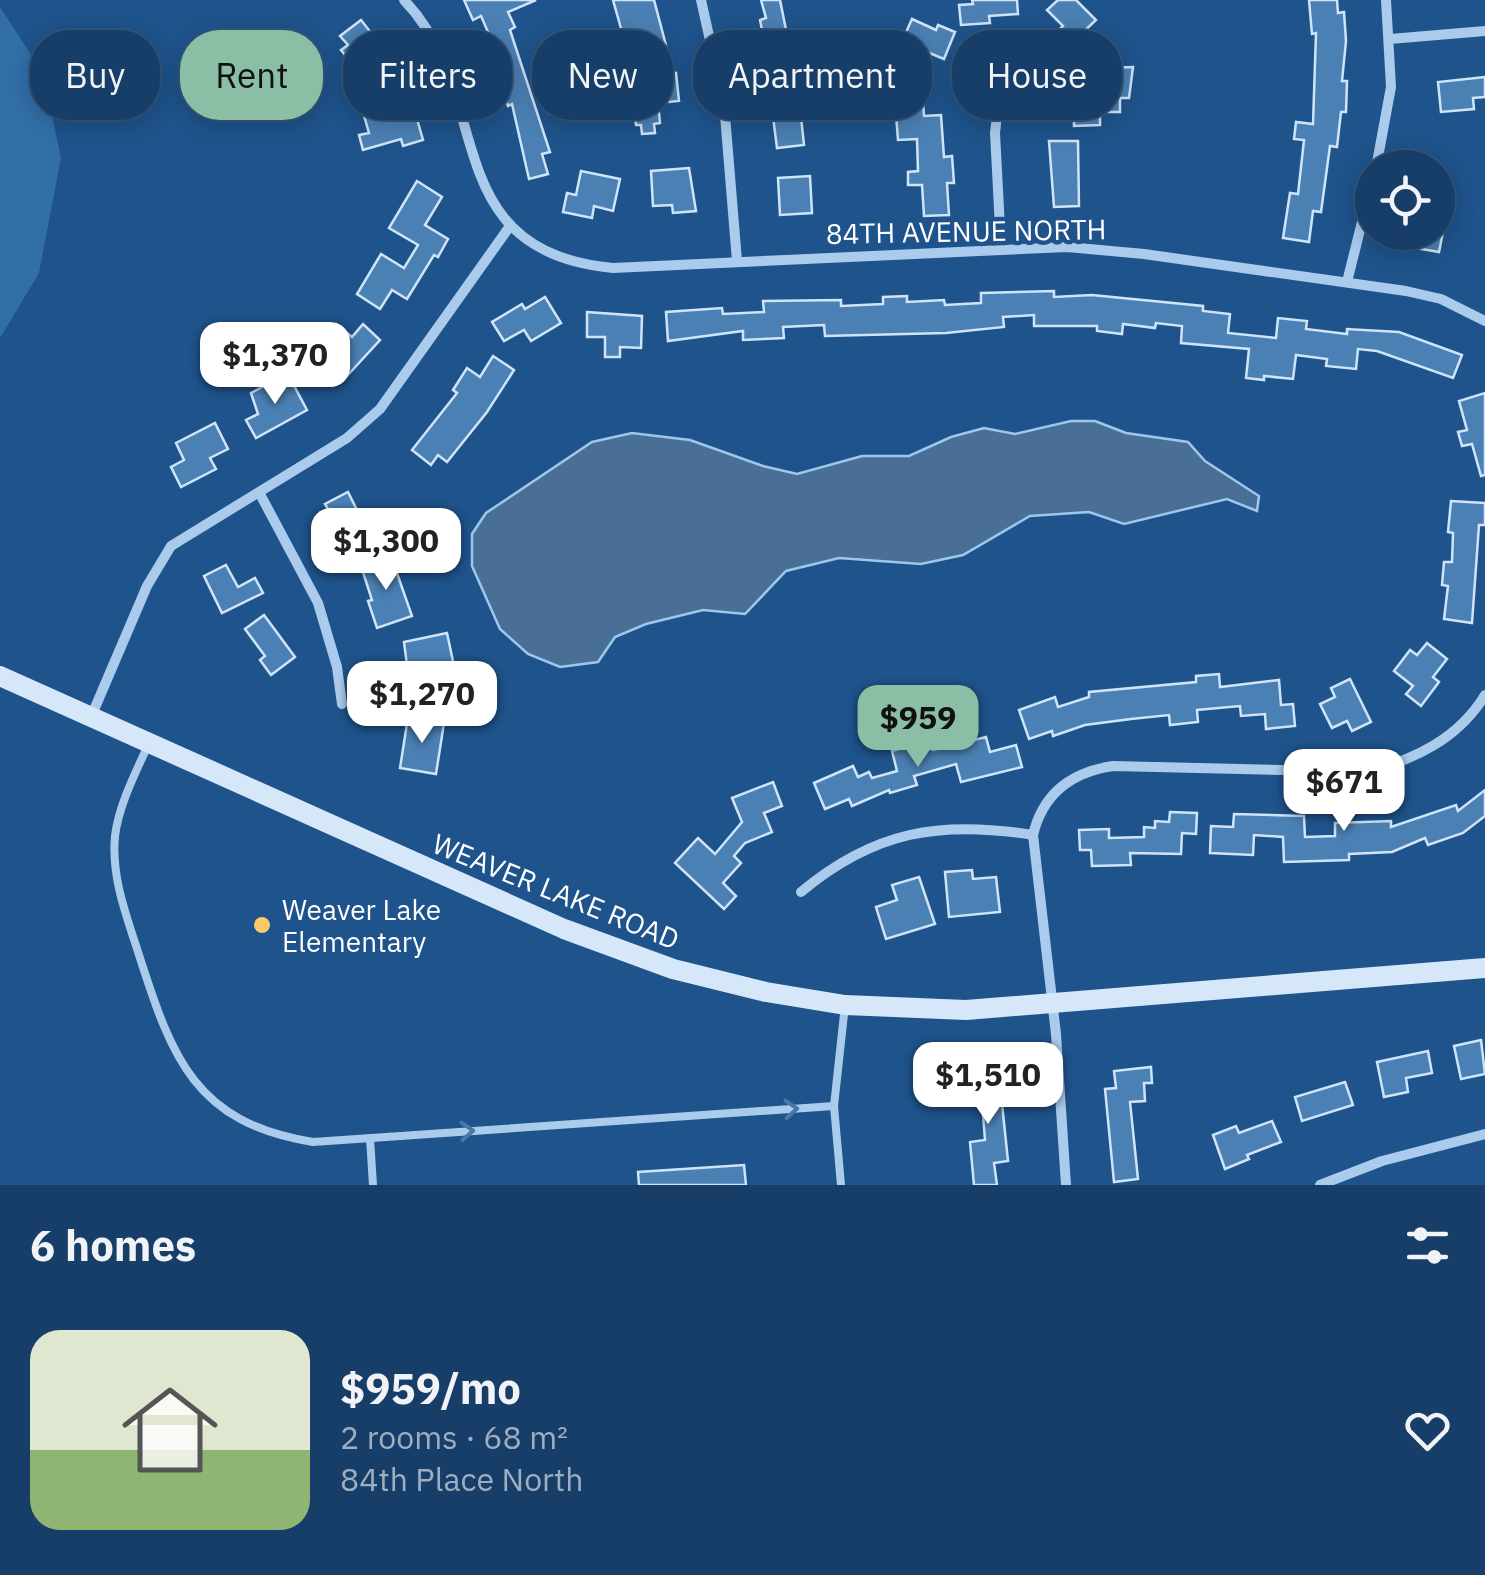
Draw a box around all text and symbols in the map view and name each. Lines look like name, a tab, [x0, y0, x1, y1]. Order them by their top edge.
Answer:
chip: Buy	[30, 30, 160, 120]
chip: Rent	[180, 30, 323, 120]
chip: Filters	[343, 30, 512, 120]
chip: New	[532, 30, 673, 120]
chip: Apartment	[693, 30, 932, 120]
chip: House	[952, 30, 1122, 120]
map controls	[1355, 150, 1455, 250]
button: locate	[1355, 150, 1455, 250]
street label: 84TH AVENUE NORTH	[825, 210, 1107, 252]
pin: $1,370	[194, 322, 356, 407]
text: $1,370	[222, 333, 328, 375]
pin: $1,300	[305, 508, 467, 593]
text: $1,300	[333, 519, 439, 561]
pin: $1,270	[341, 661, 503, 746]
text: $1,270	[369, 672, 475, 714]
pin: $959	[859, 685, 977, 770]
text: $959	[880, 696, 956, 738]
pin: $671	[1285, 749, 1403, 834]
text: $671	[1306, 760, 1382, 802]
street label: WEAVER LAKE ROAD	[427, 825, 685, 957]
place label: Weaver Lake Elementary	[282, 891, 441, 960]
marker: Weaver Lake Elementary	[251, 914, 273, 936]
pin: $1,510	[907, 1042, 1069, 1127]
text: $1,510	[935, 1053, 1041, 1095]
one-way arrow	[784, 1099, 800, 1120]
one-way arrow	[459, 1120, 475, 1142]
text: 6 homes	[30, 1218, 196, 1273]
icon: filters	[1400, 1218, 1455, 1273]
text: $959/mo	[340, 1361, 521, 1416]
icon: home	[110, 1370, 230, 1490]
icon: heart	[1400, 1403, 1455, 1458]
text: 2 rooms · 68 m²	[340, 1416, 568, 1458]
text: 84th Place North	[340, 1458, 583, 1500]

